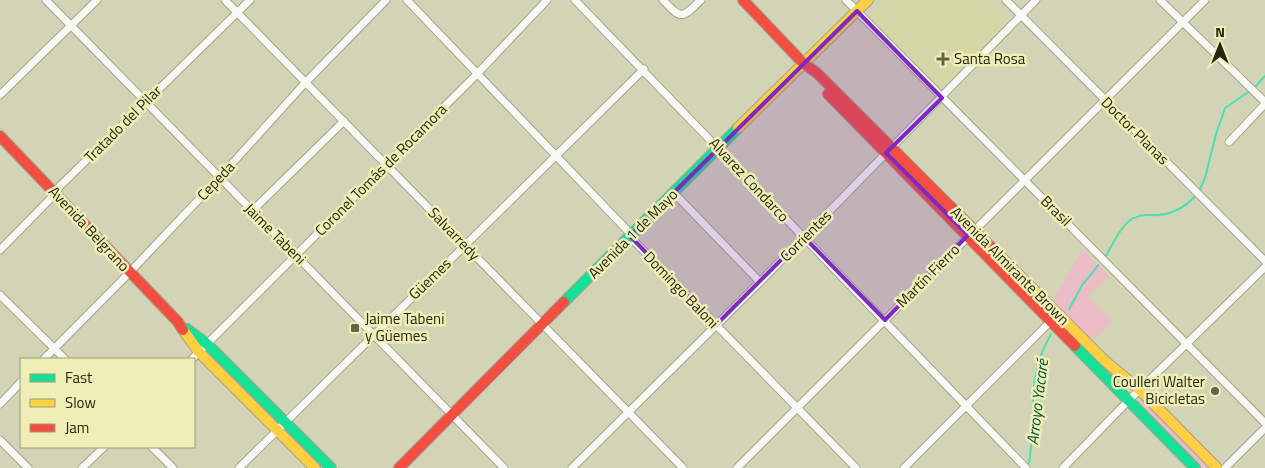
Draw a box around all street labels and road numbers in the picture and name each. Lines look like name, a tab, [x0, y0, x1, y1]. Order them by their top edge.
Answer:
street label: Tratado del Pilar	[78, 79, 167, 168]
street label: Doctor Planas	[1096, 91, 1175, 170]
street label: Coronel Tomás de Rocamora	[309, 98, 452, 241]
street label: Alvarez Condarco	[704, 132, 795, 227]
street label: Cepeda	[191, 155, 240, 206]
street label: Avenida Belgrano	[43, 181, 135, 277]
street label: Avenida 1 de Mayo	[582, 183, 683, 284]
street label: Brasil	[1036, 190, 1077, 231]
street label: Jaime Tabeni	[239, 197, 312, 270]
street label: Avenida Almirante Brown	[946, 201, 1075, 330]
street label: Salvarredy	[423, 202, 486, 266]
street label: Corrientes	[775, 205, 837, 267]
street label: Martín Fierro	[890, 238, 965, 313]
street label: Domingo Baloni	[638, 246, 724, 334]
street label: Güemes	[403, 252, 456, 305]

